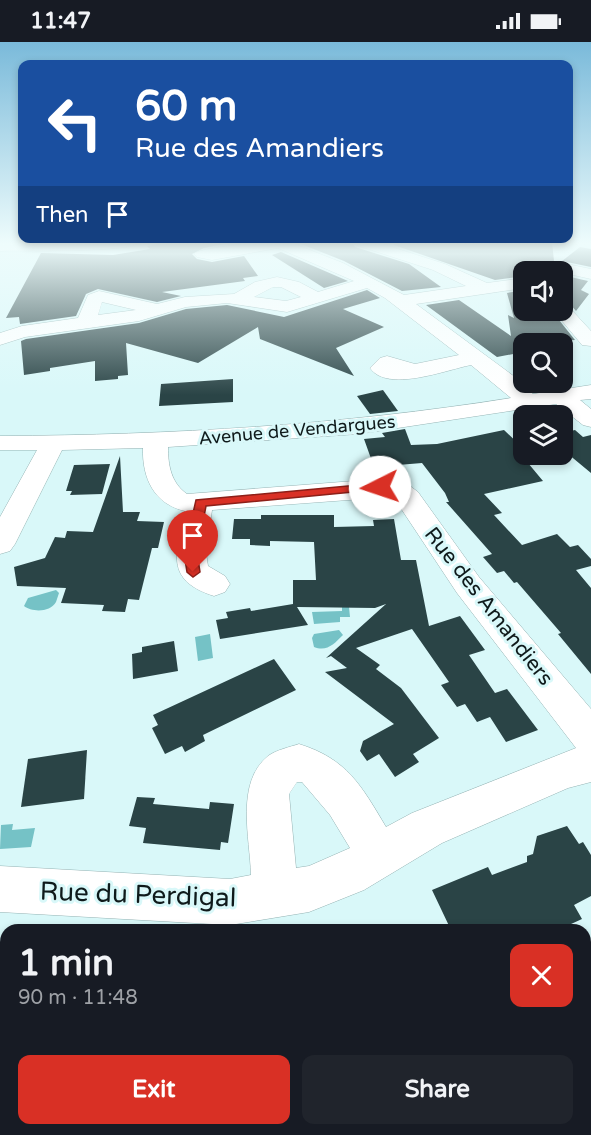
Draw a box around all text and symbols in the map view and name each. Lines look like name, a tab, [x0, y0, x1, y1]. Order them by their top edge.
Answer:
text: 11:47	[30, 8, 91, 34]
text: 60 m	[135, 81, 237, 132]
icon: left	[36, 84, 114, 162]
text: Rue des Amandiers	[135, 132, 384, 165]
icon: arrive	[101, 198, 134, 231]
text: Then	[36, 202, 89, 228]
map controls	[513, 261, 573, 465]
button: sound	[513, 261, 573, 321]
button: search	[513, 333, 573, 393]
button: layers	[513, 405, 573, 465]
street label: Avenue de Vendargues	[198, 410, 396, 450]
position arrow	[348, 455, 412, 519]
pin	[167, 510, 218, 572]
icon: arrive	[176, 519, 209, 552]
street label: Rue des Amandiers	[419, 522, 558, 690]
street label: Rue du Perdigal	[39, 876, 237, 913]
text: 1 min	[18, 942, 114, 985]
button: close	[510, 944, 573, 1007]
text: 90 m · 11:48	[18, 986, 138, 1010]
button: Exit	[18, 1055, 290, 1124]
button: Share	[302, 1055, 573, 1124]

